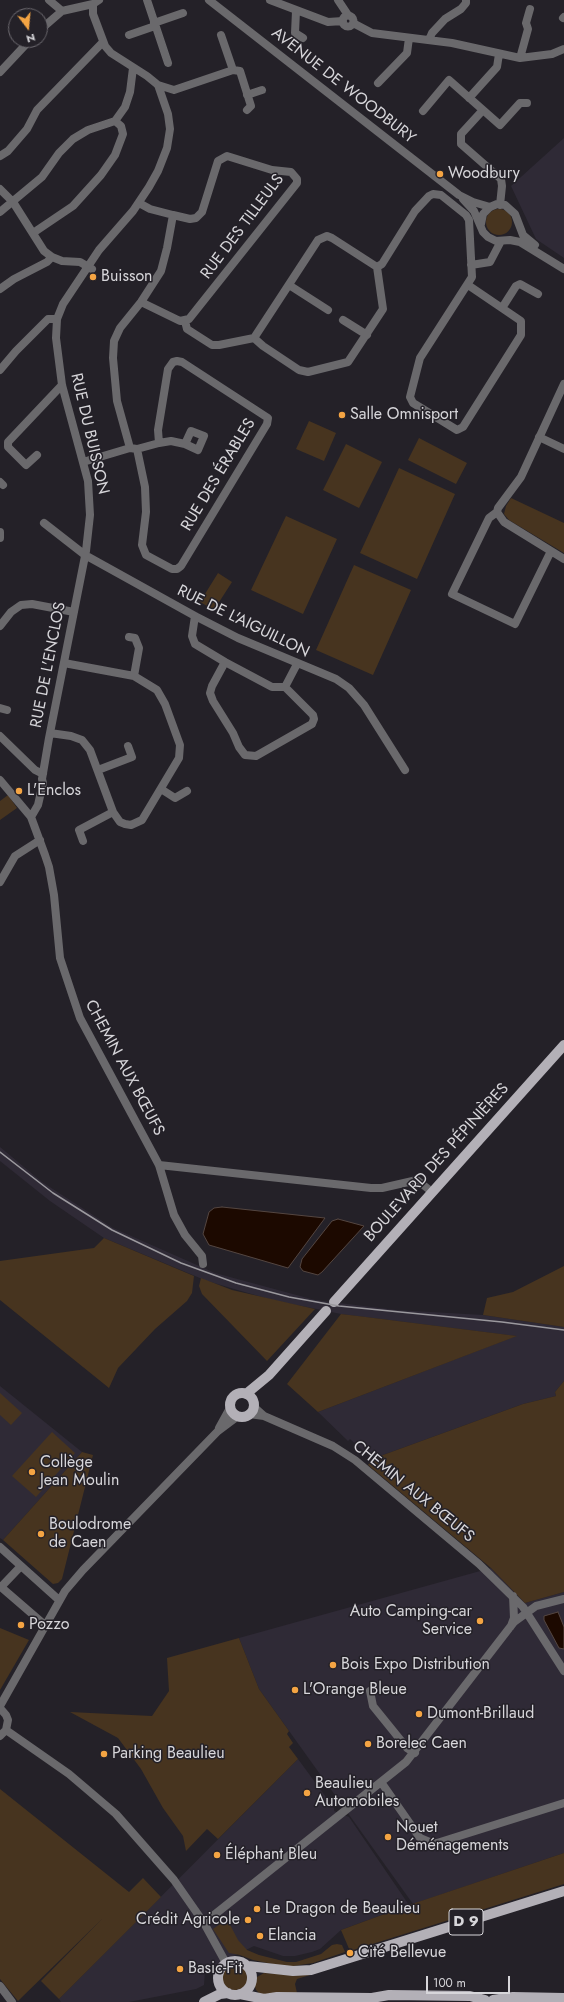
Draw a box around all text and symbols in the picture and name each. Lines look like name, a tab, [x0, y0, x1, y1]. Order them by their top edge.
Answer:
north arrow	[8, 8, 48, 48]
street label: AVENUE DE WOODBURY	[267, 24, 419, 148]
text: N	[25, 30, 37, 47]
place label: Woodbury	[448, 164, 520, 184]
marker: Woodbury	[435, 169, 445, 179]
street label: RUE DES TILLEULS	[197, 171, 289, 283]
place label: Buisson	[101, 267, 153, 287]
marker: Buisson	[88, 272, 98, 282]
street label: RUE DU BUISSON	[66, 372, 112, 496]
place label: Salle Omnisport	[350, 405, 458, 425]
marker: Salle Omnisport	[337, 410, 347, 420]
street label: RUE DES ÉRABLES	[178, 415, 260, 535]
street label: RUE DE L'AIGUILLON	[174, 582, 312, 662]
street label: RUE DE L'ENCLOS	[27, 601, 71, 729]
place label: L'Enclos	[27, 781, 81, 801]
marker: L'Enclos	[14, 786, 24, 796]
street label: CHEMIN AUX BŒUFS	[80, 997, 168, 1139]
street label: BOULEVARD DES PÉPINIÈRES	[361, 1080, 513, 1246]
street label: CHEMIN AUX BŒUFS	[348, 1437, 478, 1547]
place label: Collège Jean Moulin	[40, 1453, 119, 1491]
marker: Collège Jean Moulin	[27, 1467, 37, 1477]
place label: Boulodrome de Caen	[49, 1515, 131, 1553]
marker: Boulodrome de Caen	[36, 1529, 46, 1539]
place label: Auto Camping-car Service	[350, 1602, 472, 1640]
place label: Pozzo	[29, 1615, 69, 1635]
marker: Auto Camping-car Service	[475, 1616, 485, 1626]
marker: Pozzo	[16, 1620, 26, 1630]
place label: Bois Expo Distribution	[341, 1655, 490, 1675]
marker: Bois Expo Distribution	[328, 1660, 338, 1670]
place label: L'Orange Bleue	[303, 1680, 407, 1700]
marker: L'Orange Bleue	[290, 1685, 300, 1695]
place label: Dumont-Brillaud	[427, 1704, 534, 1724]
marker: Dumont-Brillaud	[414, 1709, 424, 1719]
place label: Borelec Caen	[376, 1734, 467, 1754]
marker: Borelec Caen	[363, 1739, 373, 1749]
place label: Parking Beaulieu	[112, 1744, 225, 1764]
marker: Parking Beaulieu	[99, 1749, 109, 1759]
place label: Beaulieu Automobiles	[315, 1774, 399, 1812]
marker: Beaulieu Automobiles	[302, 1788, 312, 1798]
place label: Nouet Déménagements	[396, 1818, 509, 1856]
marker: Nouet Déménagements	[383, 1832, 393, 1842]
place label: Éléphant Bleu	[225, 1845, 317, 1865]
marker: Éléphant Bleu	[212, 1850, 222, 1860]
place label: Le Dragon de Beaulieu	[265, 1899, 420, 1919]
marker: Le Dragon de Beaulieu	[252, 1904, 262, 1914]
road number: D 9	[449, 1909, 483, 1935]
place label: Crédit Agricole	[136, 1910, 240, 1930]
marker: Crédit Agricole	[243, 1915, 253, 1925]
place label: Elancia	[268, 1926, 316, 1946]
marker: Elancia	[255, 1931, 265, 1941]
place label: Cité Bellevue	[358, 1943, 446, 1963]
marker: Cité Bellevue	[345, 1948, 355, 1958]
place label: Basic-Fit	[188, 1959, 242, 1979]
marker: Basic-Fit	[175, 1964, 185, 1974]
scale bar	[428, 1968, 512, 1994]
text: 100 m	[433, 1974, 466, 1992]

